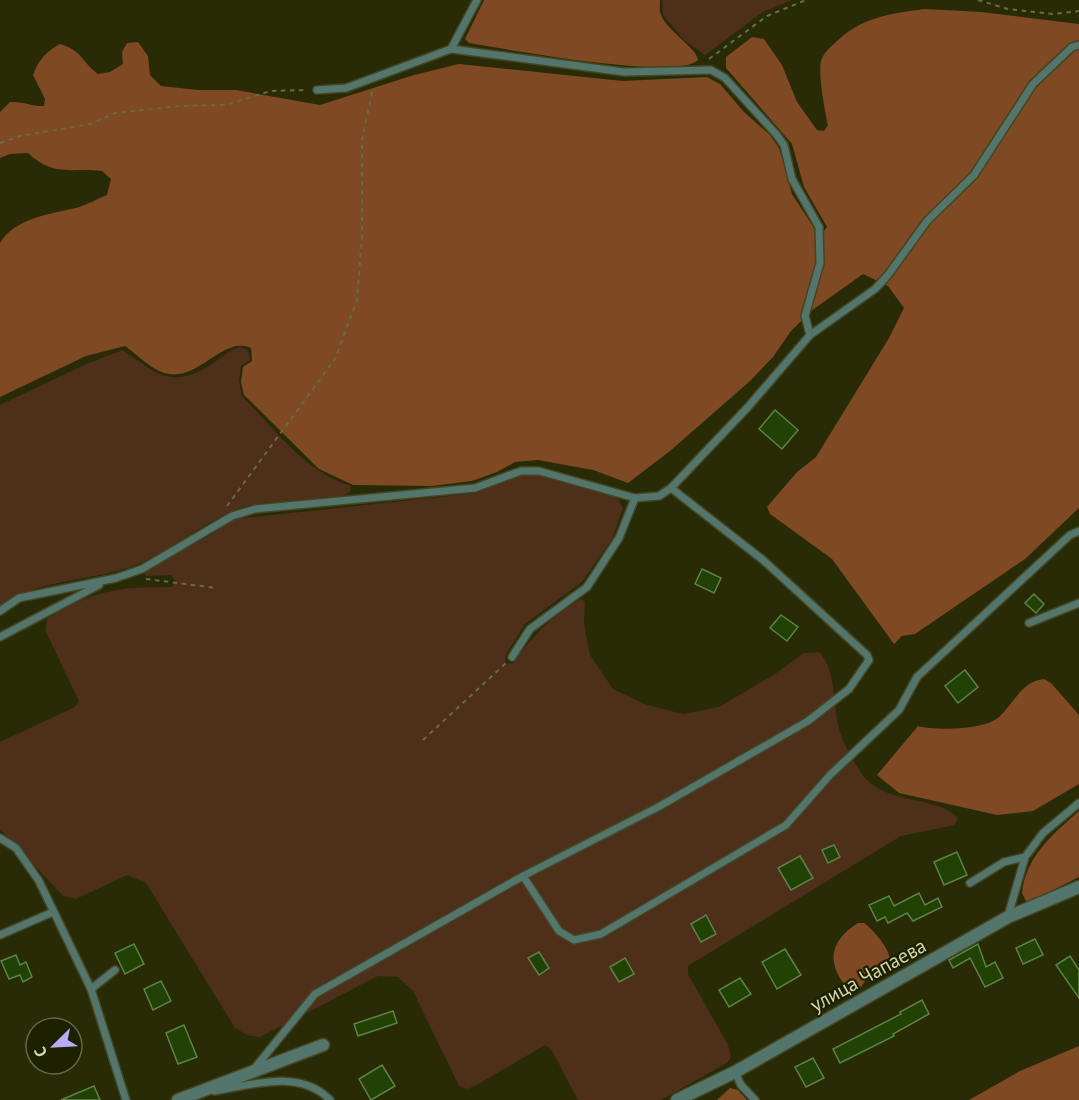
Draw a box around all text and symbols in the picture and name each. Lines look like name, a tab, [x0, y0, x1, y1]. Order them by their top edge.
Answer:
street label: улица Чапаева	[805, 932, 931, 1018]
north arrow	[24, 1016, 84, 1076]
text: С	[29, 1044, 51, 1060]

